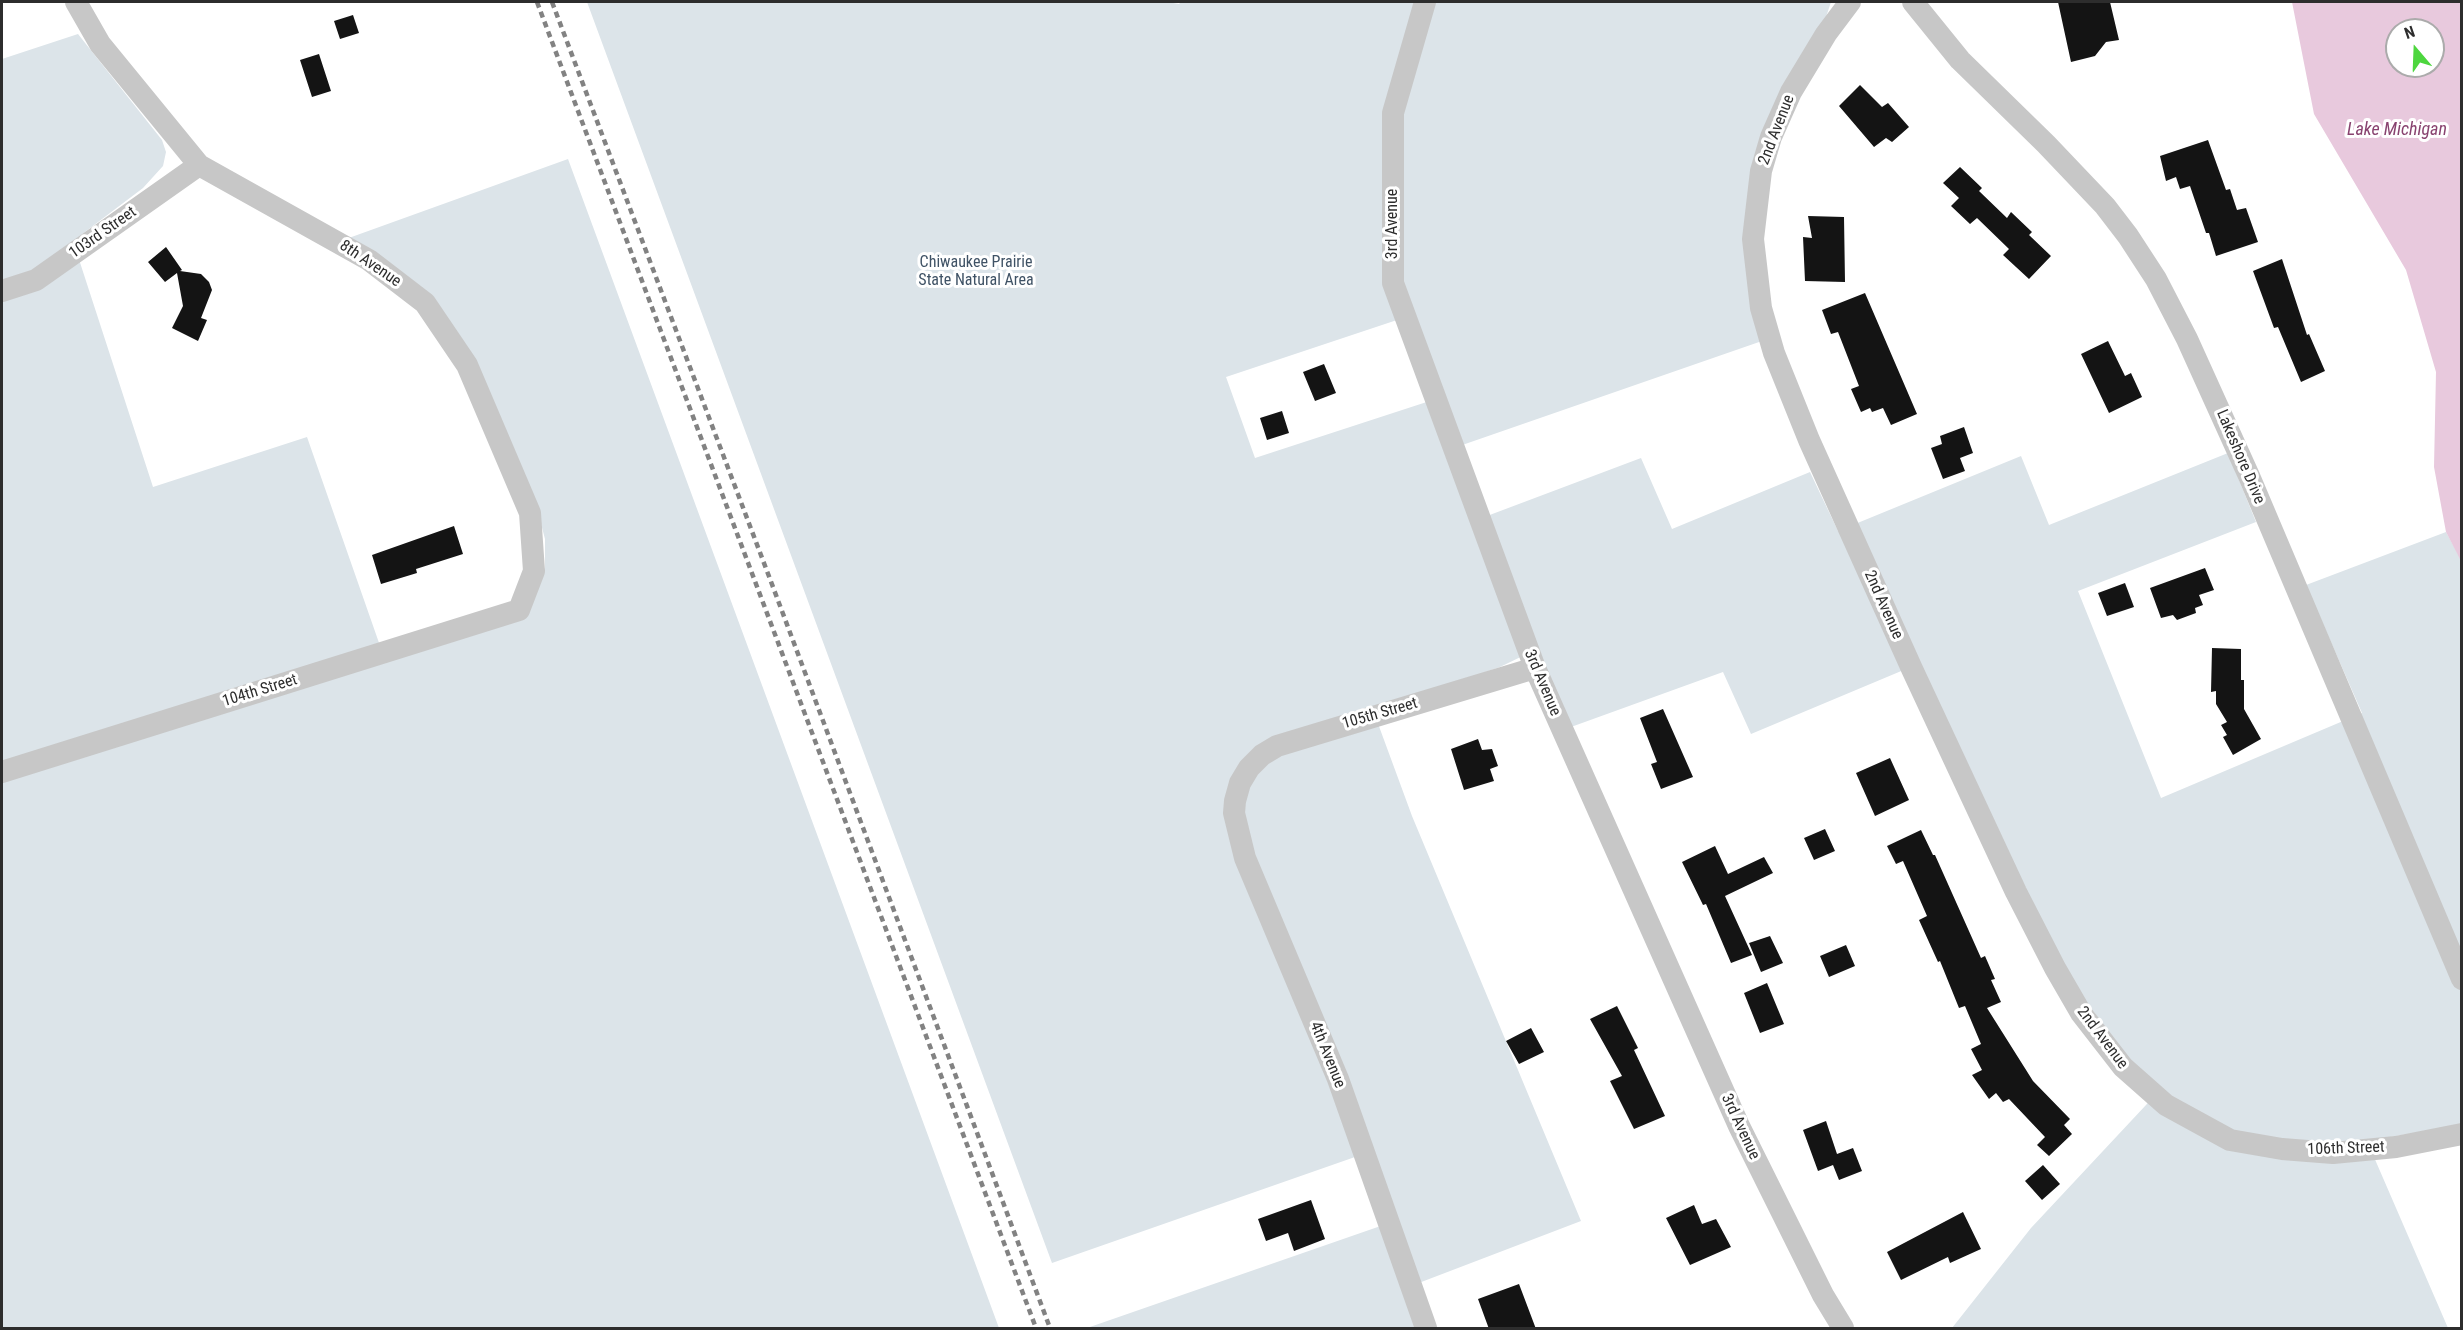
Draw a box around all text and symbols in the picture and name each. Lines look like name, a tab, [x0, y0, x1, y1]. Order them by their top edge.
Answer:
north arrow	[2385, 18, 2445, 78]
text: N	[2402, 22, 2417, 43]
street label: 2nd Avenue	[1755, 92, 1799, 168]
water label: Lake Michigan	[2347, 119, 2447, 141]
street label: 3rd Avenue	[1383, 189, 1403, 259]
street label: 103rd Street	[66, 203, 140, 263]
street label: 8th Avenue	[336, 236, 404, 292]
park label: Chiwaukee Prairie State Natural Area	[918, 253, 1034, 291]
street label: Lakeshore Drive	[2211, 407, 2269, 507]
street label: 2nd Avenue	[1859, 568, 1907, 642]
street label: 3rd Avenue	[1519, 647, 1565, 719]
street label: 104th Street	[220, 671, 300, 711]
street label: 105th Street	[1340, 694, 1420, 734]
street label: 2nd Avenue	[2072, 1003, 2132, 1073]
street label: 4th Avenue	[1305, 1019, 1349, 1091]
street label: 3rd Avenue	[1716, 1091, 1764, 1163]
street label: 106th Street	[2307, 1138, 2385, 1160]

